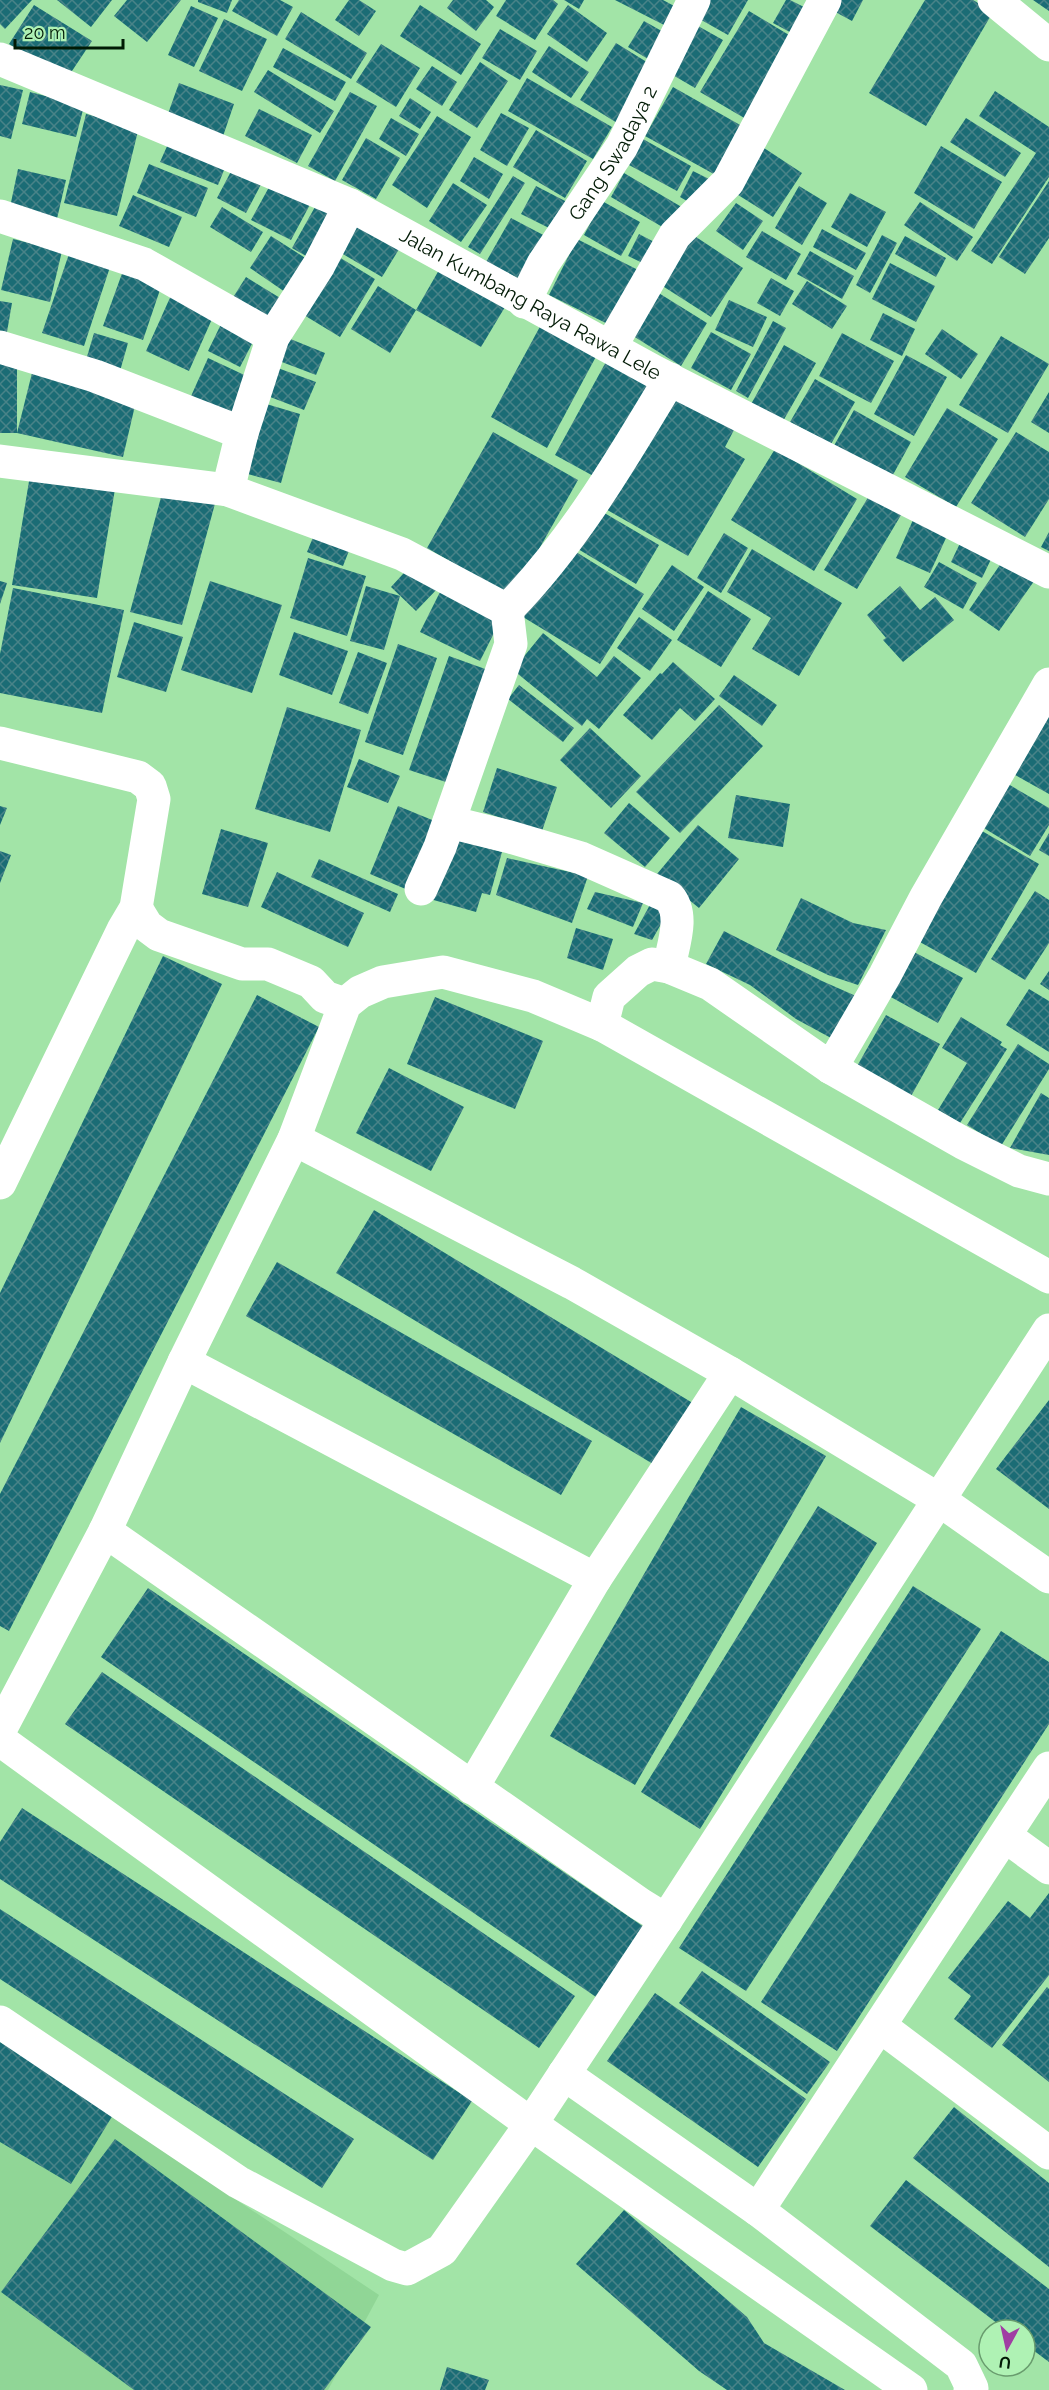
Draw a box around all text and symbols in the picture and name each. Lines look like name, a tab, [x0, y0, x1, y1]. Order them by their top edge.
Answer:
scale bar	[15, 12, 123, 50]
text: 20 m	[24, 22, 66, 43]
street label: Gang Swadaya 2	[564, 81, 662, 225]
street label: Jalan Kumbang Raya Rawa Lele	[395, 223, 666, 385]
north arrow	[977, 2318, 1037, 2378]
text: U	[998, 2352, 1012, 2373]

